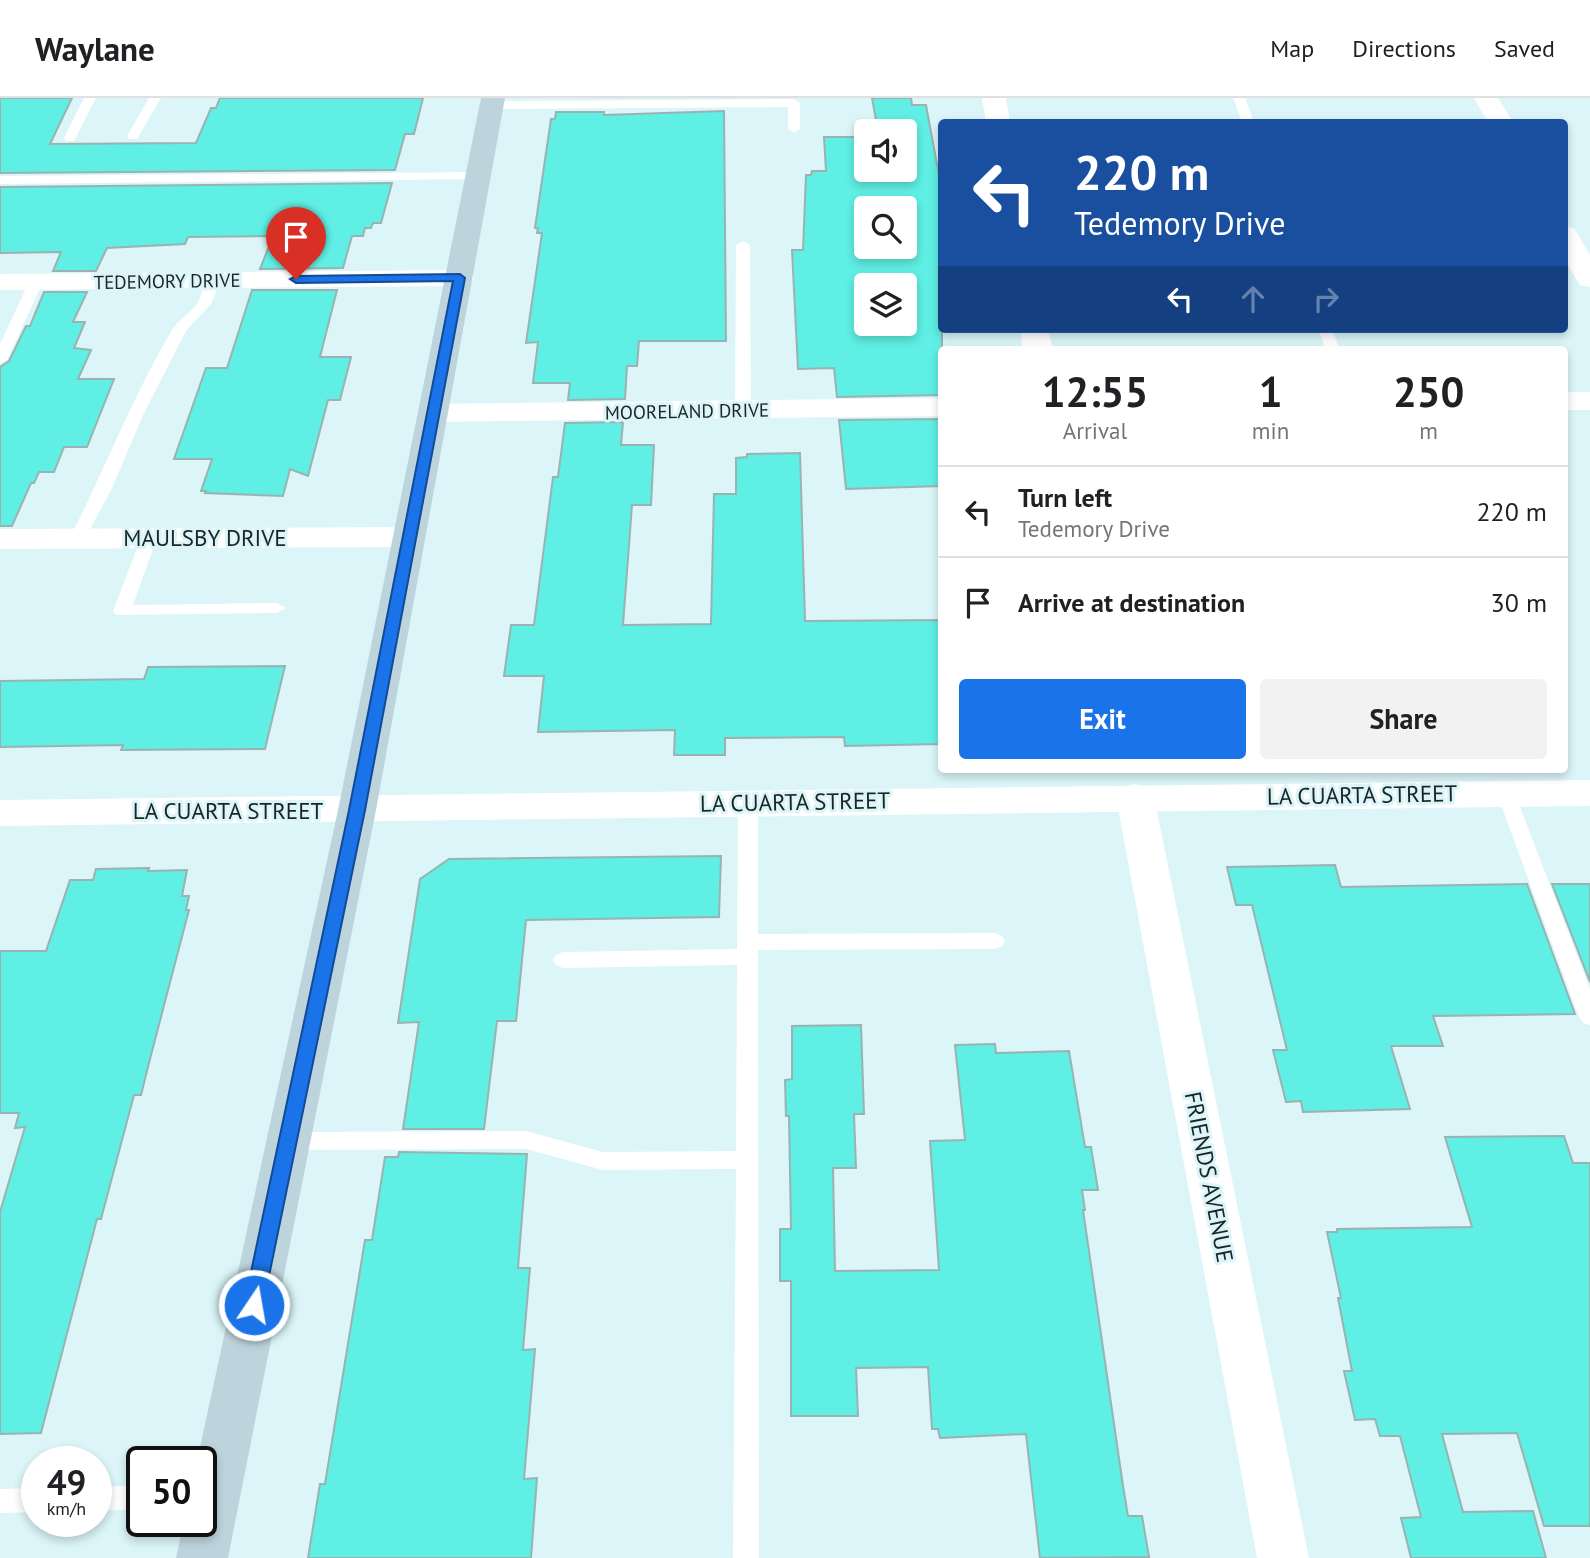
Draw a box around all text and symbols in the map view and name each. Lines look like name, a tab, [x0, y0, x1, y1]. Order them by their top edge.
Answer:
text: Waylane	[35, 27, 155, 70]
text: Map	[1270, 33, 1314, 64]
text: Directions	[1352, 33, 1456, 64]
text: Saved	[1494, 33, 1555, 64]
map controls	[854, 119, 917, 336]
button: sound	[854, 119, 917, 182]
text: 220 m	[1074, 140, 1209, 204]
icon: left	[959, 147, 1050, 238]
button: search	[854, 196, 917, 259]
text: Tedemory Drive	[1074, 202, 1285, 244]
pin	[266, 207, 326, 279]
icon: arrive	[277, 218, 315, 256]
street label: TEDEMORY DRIVE	[93, 268, 241, 294]
button: layers	[854, 273, 917, 336]
icon: left	[1161, 280, 1199, 318]
icon: ahead	[1234, 280, 1272, 318]
icon: right	[1307, 280, 1345, 318]
text: 12:55	[1042, 364, 1148, 419]
text: 1	[1259, 364, 1282, 419]
text: 250	[1393, 364, 1464, 419]
street label: MOORELAND DRIVE	[605, 398, 769, 424]
text: Arrival	[1063, 416, 1127, 445]
text: min	[1252, 416, 1289, 445]
text: m	[1419, 416, 1438, 445]
text: Turn left	[1018, 481, 1112, 514]
icon: left	[959, 493, 997, 531]
text: 220 m	[1476, 495, 1547, 528]
text: Tedemory Drive	[1018, 514, 1170, 543]
street label: MAULSBY DRIVE	[123, 523, 287, 552]
icon: arrive	[959, 584, 997, 622]
text: Arrive at destination	[1018, 586, 1245, 619]
text: 30 m	[1491, 586, 1547, 619]
button: Exit	[959, 679, 1246, 759]
button: Share	[1260, 679, 1547, 759]
street label: LA CUARTA STREET	[1266, 778, 1458, 811]
street label: LA CUARTA STREET	[699, 785, 891, 818]
street label: LA CUARTA STREET	[133, 796, 323, 825]
street label: FRIENDS AVENUE	[1179, 1089, 1240, 1265]
position arrow	[217, 1268, 291, 1342]
speed limit sign: 50	[126, 1446, 217, 1537]
text: 49	[47, 1459, 86, 1505]
text: km/h	[47, 1497, 86, 1520]

